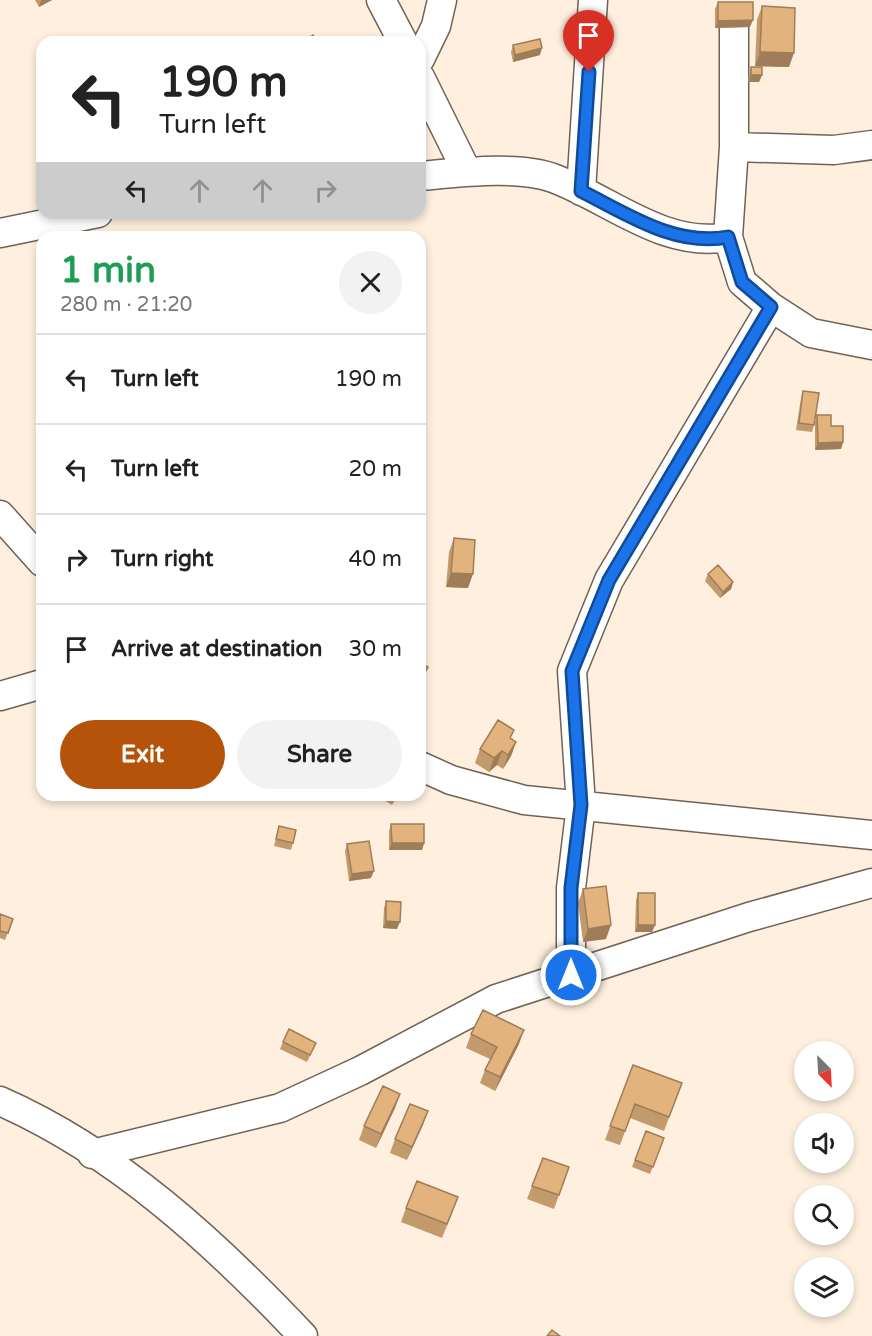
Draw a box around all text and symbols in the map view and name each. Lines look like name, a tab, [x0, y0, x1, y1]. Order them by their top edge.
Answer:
pin	[563, 10, 614, 72]
icon: arrive	[572, 19, 605, 52]
text: 190 m	[159, 57, 288, 108]
icon: left	[60, 60, 138, 138]
text: Turn left	[159, 108, 266, 141]
icon: left	[120, 174, 153, 207]
icon: ahead	[183, 174, 216, 207]
icon: ahead	[246, 174, 279, 207]
icon: right	[309, 174, 342, 207]
text: 1 min	[60, 249, 156, 292]
button: close	[339, 251, 402, 314]
text: 280 m · 21:20	[60, 293, 192, 317]
icon: left	[60, 363, 93, 396]
text: Turn left	[111, 366, 199, 392]
text: 190 m	[335, 366, 402, 392]
icon: left	[60, 453, 93, 486]
text: Turn left	[111, 456, 199, 482]
text: 20 m	[348, 456, 402, 482]
icon: right	[60, 543, 93, 576]
text: Turn right	[111, 546, 213, 572]
text: 40 m	[348, 546, 402, 572]
icon: arrive	[60, 633, 93, 666]
text: Arrive at destination	[111, 636, 322, 662]
text: 30 m	[348, 636, 402, 662]
button: Exit	[60, 720, 225, 789]
button: Share	[237, 720, 402, 789]
position arrow	[539, 943, 603, 1007]
north arrow	[794, 1041, 854, 1101]
map controls	[794, 1041, 854, 1317]
button: sound	[794, 1113, 854, 1173]
button: search	[794, 1185, 854, 1245]
button: layers	[794, 1257, 854, 1317]

